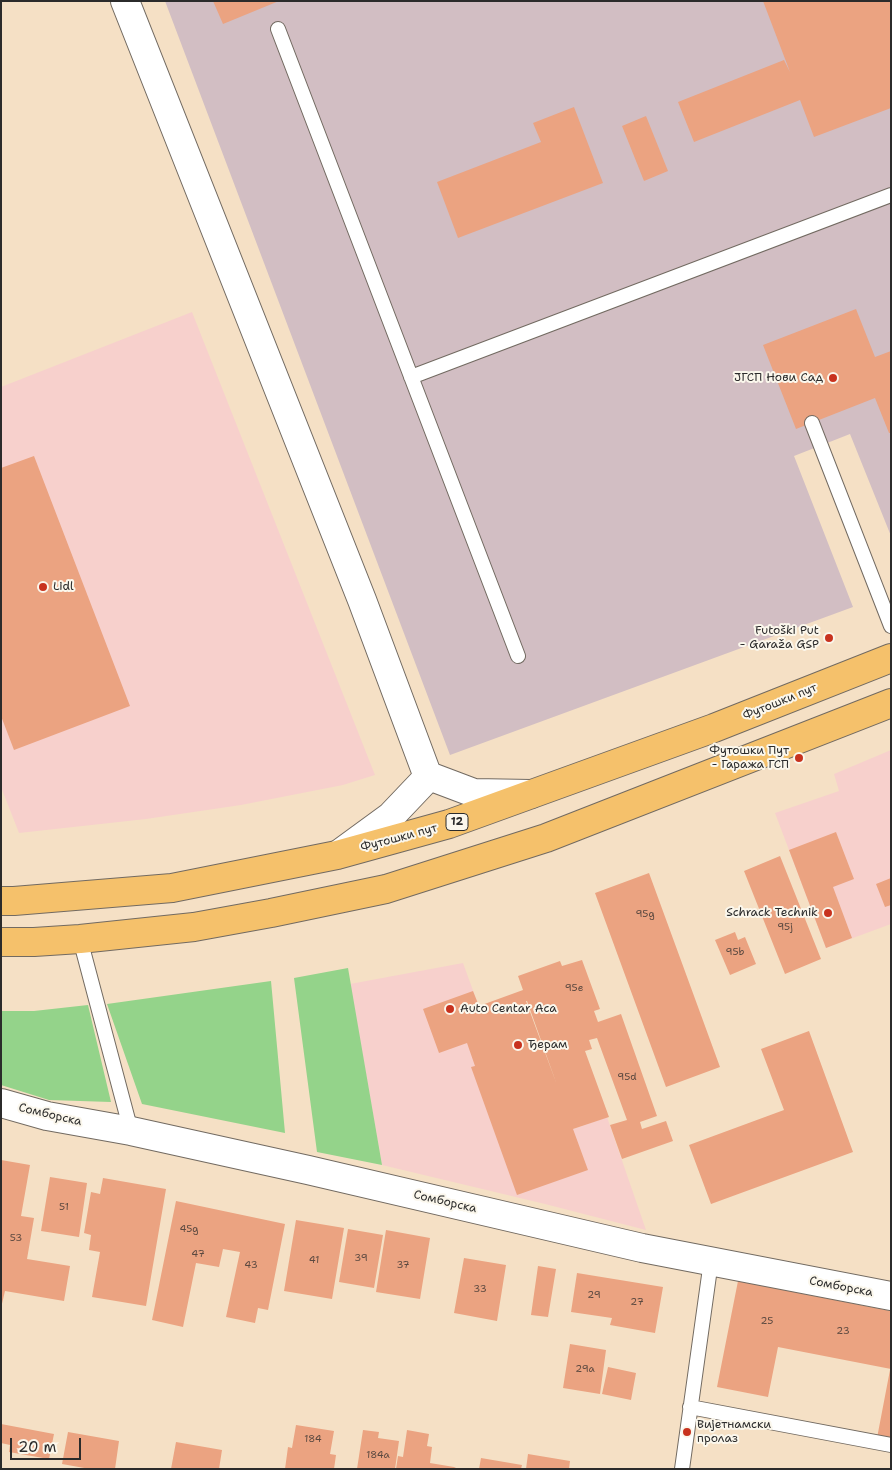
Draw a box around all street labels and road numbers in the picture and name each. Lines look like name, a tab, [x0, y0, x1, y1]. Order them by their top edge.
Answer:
street label: Футошки пут	[741, 681, 819, 723]
road number: 12	[446, 814, 468, 830]
street label: Футошки пут	[359, 821, 439, 855]
street label: Сомборска	[17, 1101, 83, 1129]
street label: Сомборска	[412, 1188, 478, 1216]
street label: Сомборска	[808, 1274, 874, 1300]

